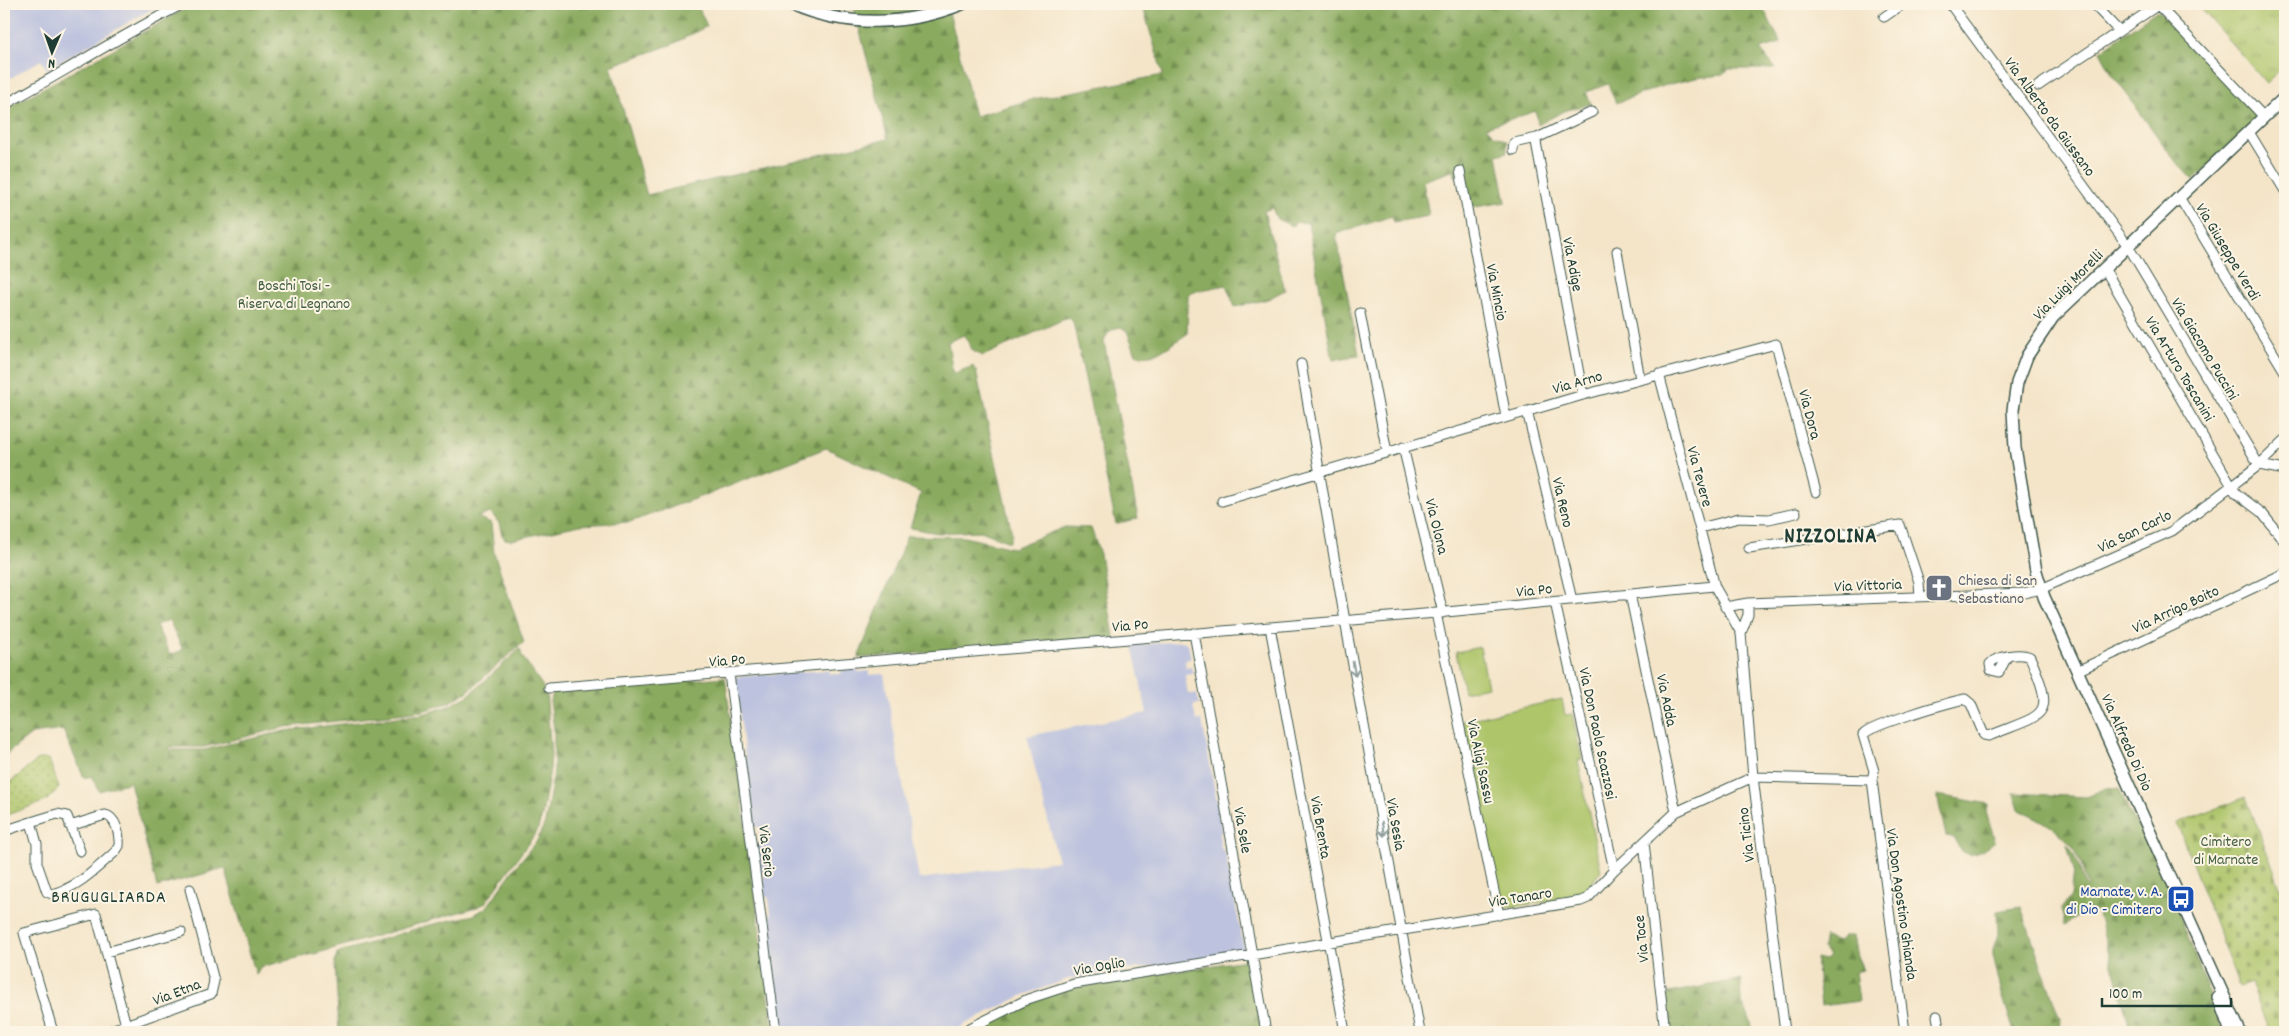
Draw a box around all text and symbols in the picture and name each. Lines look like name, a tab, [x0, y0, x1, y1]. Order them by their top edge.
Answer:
north arrow	[28, 28, 78, 78]
text: N	[48, 53, 55, 73]
street label: Via Alberto da Giussano	[1998, 53, 2100, 182]
street label: Via Giuseppe Verdi	[2189, 199, 2265, 305]
street label: Via Adige	[1555, 235, 1588, 294]
street label: Via Luigi Morelli	[2028, 245, 2109, 326]
street label: Via Mincio	[1479, 262, 1512, 323]
park label: Boschi Tosi - Riserva di Legnano	[238, 275, 350, 316]
street label: Via Giacomo Puccini	[2164, 294, 2244, 405]
street label: Via Arturo Toscanini	[2138, 312, 2219, 426]
street label: Via Arno	[1550, 365, 1605, 401]
street label: Via Dora	[1791, 387, 1826, 443]
street label: Via Tevere	[1679, 444, 1718, 510]
street label: Via Reno	[1545, 475, 1579, 530]
street label: Via Olona	[1418, 496, 1454, 557]
street label: Via San Carlo	[2094, 504, 2176, 560]
district label: NIZZOLINA	[1784, 523, 1878, 553]
place label: Chiesa di San Sebastiano	[1958, 570, 2037, 611]
church icon: Chiesa di San Sebastiano	[1924, 573, 1954, 603]
street label: Via Vittoria	[1834, 574, 1903, 599]
street label: Via Po	[1515, 578, 1553, 605]
street label: Via Arrigo Boito	[2129, 580, 2223, 641]
street label: Via Po	[1111, 613, 1149, 640]
street label: Via Po	[708, 648, 746, 675]
one-way arrow	[1349, 660, 1359, 676]
street label: Via Don Paolo Scazzosi	[1571, 665, 1622, 802]
street label: Via Adda	[1649, 672, 1682, 729]
street label: Via Alfredo Di Dio	[2094, 691, 2157, 795]
street label: Via Aligi Sassu	[1459, 717, 1500, 806]
street label: Via Brenta	[1303, 794, 1336, 861]
street label: Via Sesia	[1379, 796, 1411, 853]
street label: Via Sele	[1226, 805, 1257, 855]
street label: Via Ticino	[1733, 806, 1762, 863]
one-way arrow	[1378, 820, 1388, 836]
street label: Via Serio	[751, 824, 780, 878]
street label: Via Don Agostino Ghianda	[1878, 827, 1923, 982]
park label: Cimitero di Marnate	[2194, 831, 2258, 872]
place label: Marnate, v. A. di Dio - Cimitero	[2066, 881, 2162, 922]
street label: Via Tanaro	[1487, 882, 1554, 915]
bus stop icon: Marnate, v. A. di Dio - Cimitero	[2166, 884, 2196, 914]
district label: BRUGUGLIARDA	[51, 886, 167, 911]
street label: Via Toce	[1629, 914, 1656, 963]
street label: Via Oglio	[1072, 952, 1127, 983]
street label: Via Etna	[150, 973, 205, 1013]
scale bar	[2102, 976, 2230, 1008]
text: 100 m	[2109, 984, 2142, 1006]

